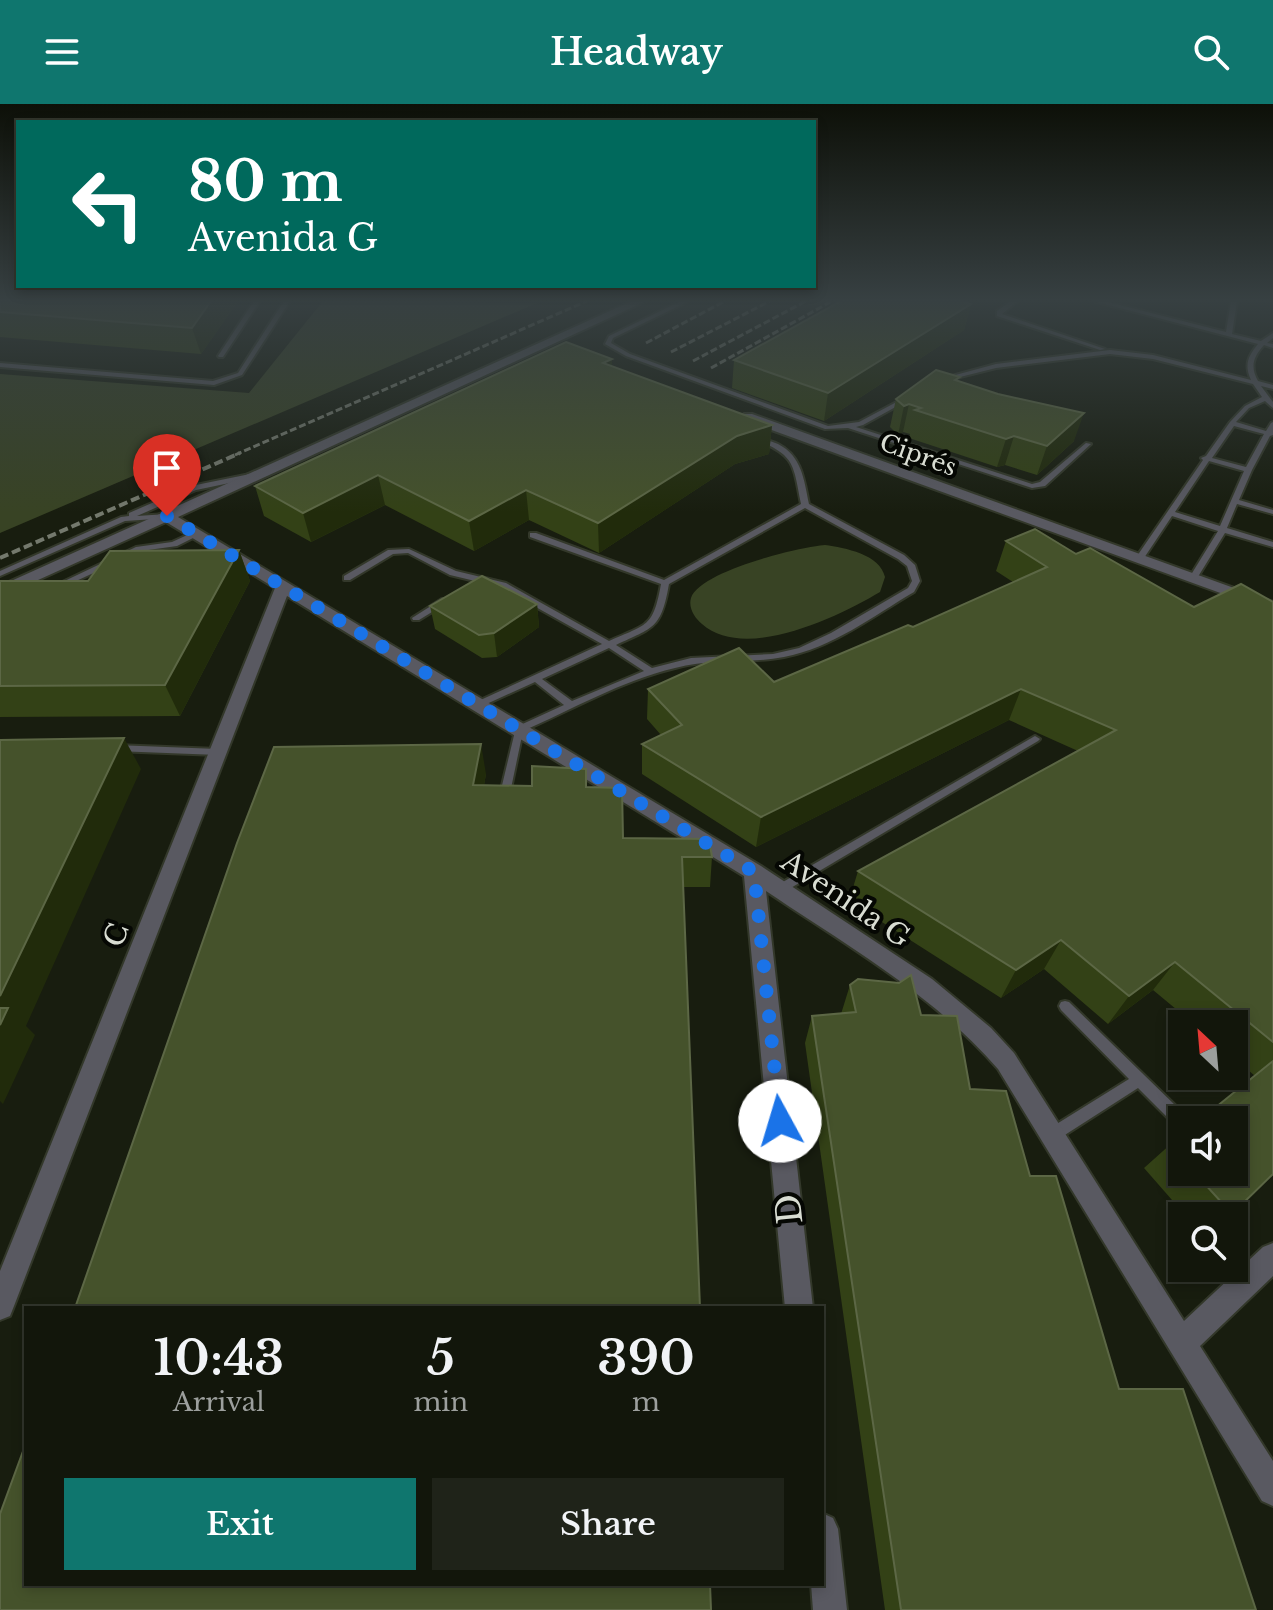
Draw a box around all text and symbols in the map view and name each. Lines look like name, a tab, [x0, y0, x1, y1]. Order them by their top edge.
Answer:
icon: menu	[40, 30, 84, 74]
text: Headway	[550, 30, 723, 75]
icon: search	[1189, 30, 1233, 74]
text: 80 m	[188, 147, 343, 216]
icon: left	[56, 152, 160, 256]
text: Avenida G	[188, 216, 378, 261]
street label: Ciprés	[876, 427, 961, 482]
pin	[133, 434, 201, 516]
icon: arrive	[145, 446, 189, 490]
street label: Avenida G	[774, 843, 917, 955]
street label: C	[96, 918, 137, 952]
north arrow	[1168, 1010, 1248, 1090]
map controls	[1168, 1010, 1248, 1282]
position arrow	[738, 1079, 822, 1163]
button: sound	[1168, 1106, 1248, 1186]
street label: D	[767, 1192, 811, 1226]
button: search	[1168, 1202, 1248, 1282]
text: 10:43	[153, 1328, 284, 1388]
text: 5	[427, 1328, 455, 1388]
text: 390	[597, 1328, 695, 1388]
text: Arrival	[173, 1386, 265, 1418]
text: min	[413, 1386, 468, 1418]
text: m	[632, 1386, 660, 1418]
button: Exit	[64, 1478, 416, 1570]
button: Share	[432, 1478, 784, 1570]

